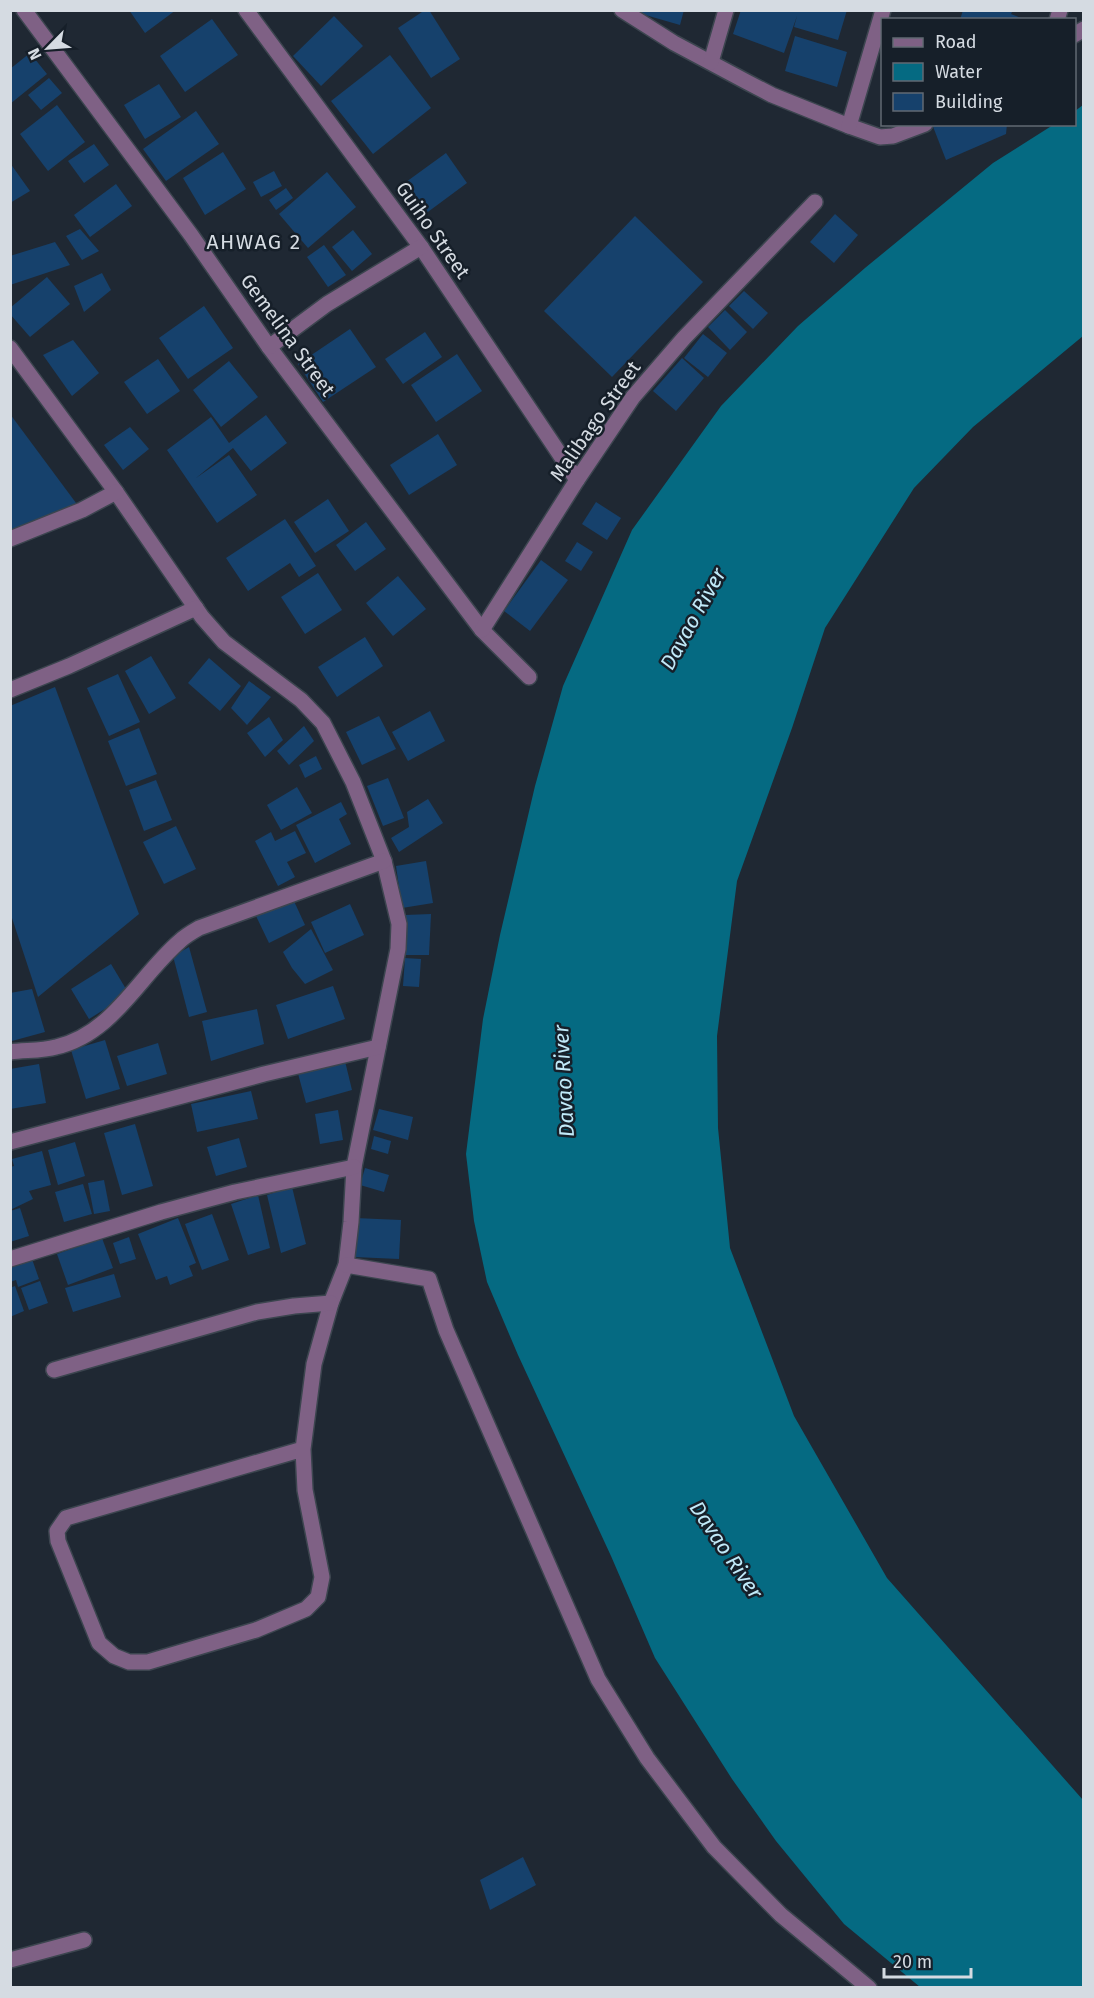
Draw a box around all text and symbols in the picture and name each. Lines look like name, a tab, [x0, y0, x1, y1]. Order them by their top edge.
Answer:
north arrow	[18, 18, 78, 78]
legend	[881, 18, 1076, 126]
text: Road	[935, 31, 977, 53]
text: N	[24, 45, 46, 63]
text: Water	[935, 61, 982, 83]
text: Building	[935, 91, 1003, 113]
street label: Guiho Street	[391, 177, 476, 284]
district label: AHWAG 2	[206, 229, 302, 255]
street label: Gemelina Street	[236, 269, 341, 401]
street label: Malibago Street	[545, 356, 646, 486]
water label: Davao River	[654, 563, 732, 674]
water label: Davao River	[548, 1023, 580, 1138]
water label: Davao River	[684, 1496, 769, 1605]
scale bar	[884, 1941, 971, 1979]
text: 20 m	[893, 1951, 932, 1973]

